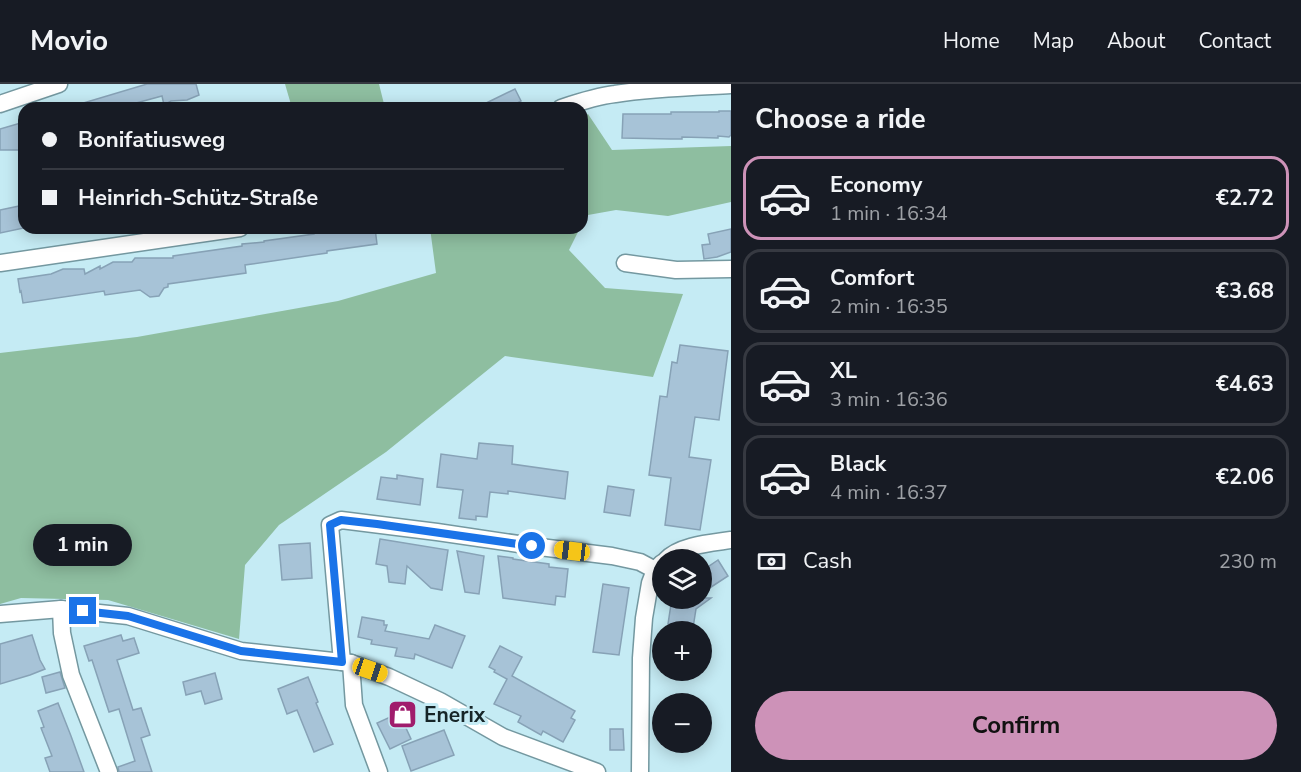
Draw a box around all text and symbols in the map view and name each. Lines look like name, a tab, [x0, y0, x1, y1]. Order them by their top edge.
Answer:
text: Movio	[30, 22, 108, 60]
text: Home	[943, 27, 1000, 55]
text: Map	[1033, 27, 1074, 55]
text: About	[1107, 27, 1165, 55]
text: Contact	[1198, 27, 1271, 55]
text: Choose a ride	[755, 101, 926, 138]
text: Bonifatiusweg	[78, 125, 225, 155]
text: Economy	[830, 170, 922, 200]
icon: car	[758, 171, 812, 225]
text: Heinrich-Schütz-Straße	[78, 183, 318, 213]
text: €2.72	[1216, 183, 1274, 213]
text: 1 min · 16:34	[830, 200, 948, 227]
text: Comfort	[830, 263, 914, 293]
icon: car	[758, 264, 812, 318]
text: €3.68	[1216, 276, 1274, 306]
text: 2 min · 16:35	[830, 293, 948, 320]
text: XL	[830, 356, 857, 386]
icon: car	[758, 357, 812, 411]
text: €4.63	[1216, 369, 1274, 399]
text: 3 min · 16:36	[830, 386, 948, 413]
text: Black	[830, 449, 886, 479]
icon: car	[758, 450, 812, 504]
text: €2.06	[1216, 462, 1274, 492]
text: 4 min · 16:37	[830, 479, 948, 506]
callout: 1 min	[34, 524, 132, 566]
text: 1 min	[57, 531, 108, 558]
route start	[518, 532, 545, 559]
car	[553, 540, 591, 562]
icon: cash	[755, 545, 788, 578]
text: Cash	[803, 546, 852, 576]
text: 230 m	[1219, 548, 1277, 575]
map controls	[652, 549, 712, 753]
button: layers	[652, 549, 712, 609]
route end	[69, 597, 96, 624]
button: +	[652, 621, 712, 681]
car	[350, 656, 390, 684]
button: Confirm	[755, 691, 1277, 760]
button: −	[652, 693, 712, 753]
shop icon: Enerix	[387, 699, 419, 731]
place label: Enerix	[424, 701, 486, 729]

